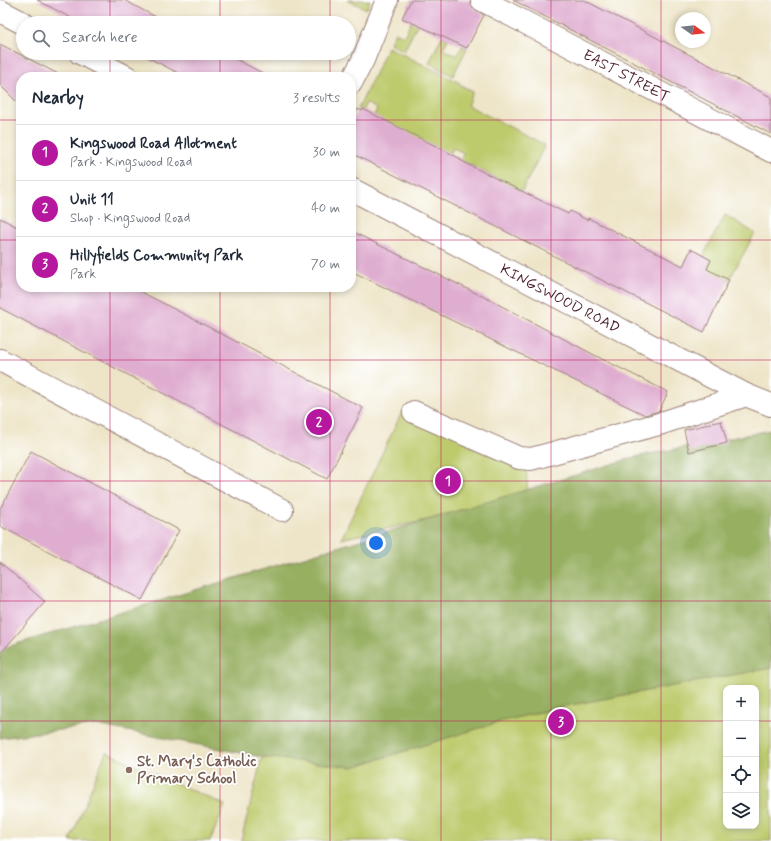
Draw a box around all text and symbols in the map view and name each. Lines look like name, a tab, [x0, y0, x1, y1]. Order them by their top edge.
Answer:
north arrow	[675, 12, 711, 48]
search box	[16, 16, 356, 60]
icon: search	[30, 27, 52, 49]
text: Search here	[62, 28, 138, 48]
street label: EAST STREET	[579, 45, 673, 107]
text: Nearby	[32, 87, 84, 109]
text: 3 results	[293, 90, 340, 107]
text: Kingswood Road Allotment	[70, 134, 237, 154]
text: 1	[42, 144, 48, 161]
text: 30 m	[313, 144, 340, 161]
text: Park · Kingswood Road	[70, 154, 192, 171]
text: Unit 11	[70, 190, 114, 210]
text: 2	[42, 200, 48, 217]
text: 40 m	[311, 200, 340, 217]
text: Shop · Kingswood Road	[70, 210, 190, 227]
text: Hillyfields Community Park	[70, 246, 243, 266]
text: 3	[42, 256, 48, 273]
text: 70 m	[311, 256, 340, 273]
street label: KINGSWOOD ROAD	[496, 260, 623, 338]
text: Park	[70, 266, 96, 283]
pin: 2	[306, 407, 332, 437]
pin: 1	[435, 466, 461, 496]
your location	[366, 533, 386, 553]
map controls	[723, 685, 759, 829]
button: +	[723, 685, 759, 721]
pin: 3	[548, 707, 574, 737]
button: −	[723, 721, 759, 757]
place label: St. Mary's Catholic Primary School	[137, 752, 256, 789]
button: locate	[723, 757, 759, 793]
marker: St. Mary's Catholic Primary School	[124, 765, 134, 775]
button: layers	[723, 793, 759, 829]

